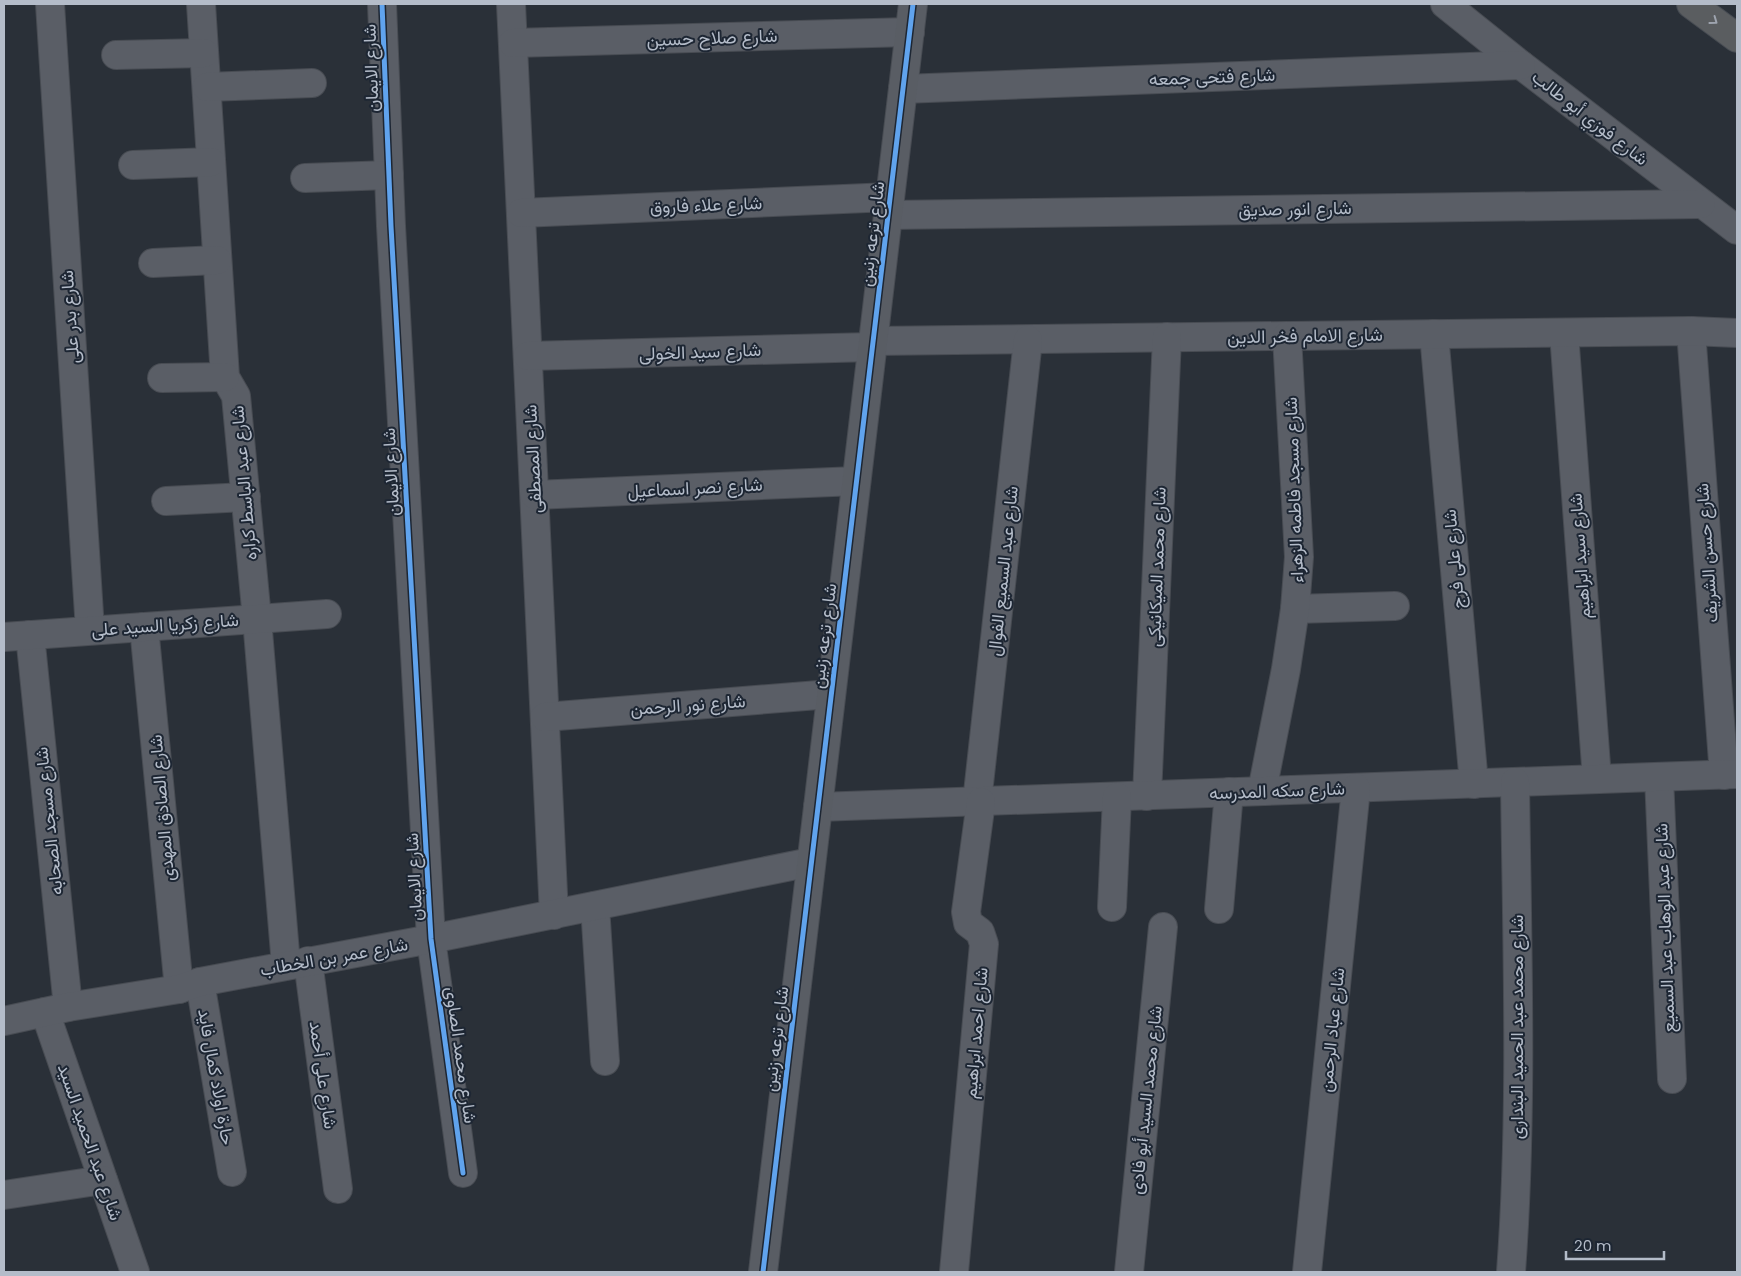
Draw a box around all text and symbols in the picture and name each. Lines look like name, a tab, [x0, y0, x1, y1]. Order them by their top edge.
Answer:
one-way arrow	[1708, 15, 1717, 23]
street label: شارع الايمان	[356, 23, 385, 113]
street label: شارع صلاح حسين	[646, 23, 778, 52]
street label: شارع فتحى جمعه	[1148, 62, 1276, 91]
street label: شارع فوزي أبو طالب	[1525, 64, 1654, 173]
street label: شارع ترعه زنين	[853, 180, 890, 288]
street label: شارع علاء فاروق	[649, 190, 763, 219]
street label: شارع انور صديق	[1238, 195, 1352, 222]
street label: شارع بدر على	[54, 269, 85, 365]
street label: شارع الامام فخر الدين	[1227, 322, 1383, 349]
street label: شارع سيد الخولى	[638, 337, 762, 366]
street label: شارع مسجد فاطمه الزهراء	[1278, 397, 1309, 583]
street label: شارع المصطفى	[517, 404, 548, 514]
street label: شارع عبد الباسط كراره	[224, 405, 263, 561]
street label: شارع الايمان	[376, 427, 405, 517]
street label: شارع نصر اسماعيل	[627, 471, 763, 504]
street label: شارع حسن الشريف	[1689, 482, 1724, 624]
street label: شارع عبد السميع الفوال	[981, 485, 1024, 657]
street label: شارع محمد الميكانيكى	[1141, 486, 1172, 647]
street label: شارع سيد ابراهيم	[1563, 492, 1596, 620]
street label: شارع على فرج	[1437, 508, 1470, 610]
street label: شارع ترعه زنين	[805, 582, 842, 690]
street label: شارع زكريا السيد على	[90, 607, 240, 642]
street label: شارع نور الرحمن	[630, 688, 746, 721]
street label: شارع الصادق المهدى	[143, 734, 180, 883]
street label: شارع مسجد الصحابه	[28, 746, 69, 896]
street label: شارع سكه المدرسه	[1209, 776, 1345, 805]
street label: شارع عبد الوهاب عبد السميع	[1648, 823, 1681, 1033]
street label: شارع الايمان	[399, 832, 428, 922]
street label: شارع محمد عبد الحميد البندارى	[1504, 915, 1529, 1139]
street label: شارع عمر بن الخطاب	[258, 931, 410, 982]
street label: شارع احمد ابراهيم	[957, 966, 994, 1100]
street label: شارع عباد الرحمن	[1313, 966, 1350, 1093]
street label: شارع محمد الصاوى	[440, 985, 483, 1125]
street label: شارع ترعه زنين	[757, 985, 794, 1093]
street label: شارع محمد السيد أبو فادى	[1123, 1004, 1168, 1196]
street label: حارة اولاد كمال فايد	[192, 1007, 241, 1147]
street label: شارع على أحمد	[304, 1019, 343, 1131]
street label: شارع عبد الحميد السيد	[52, 1060, 129, 1224]
scale bar	[1566, 1228, 1664, 1260]
text: 20 m	[1574, 1235, 1612, 1256]

